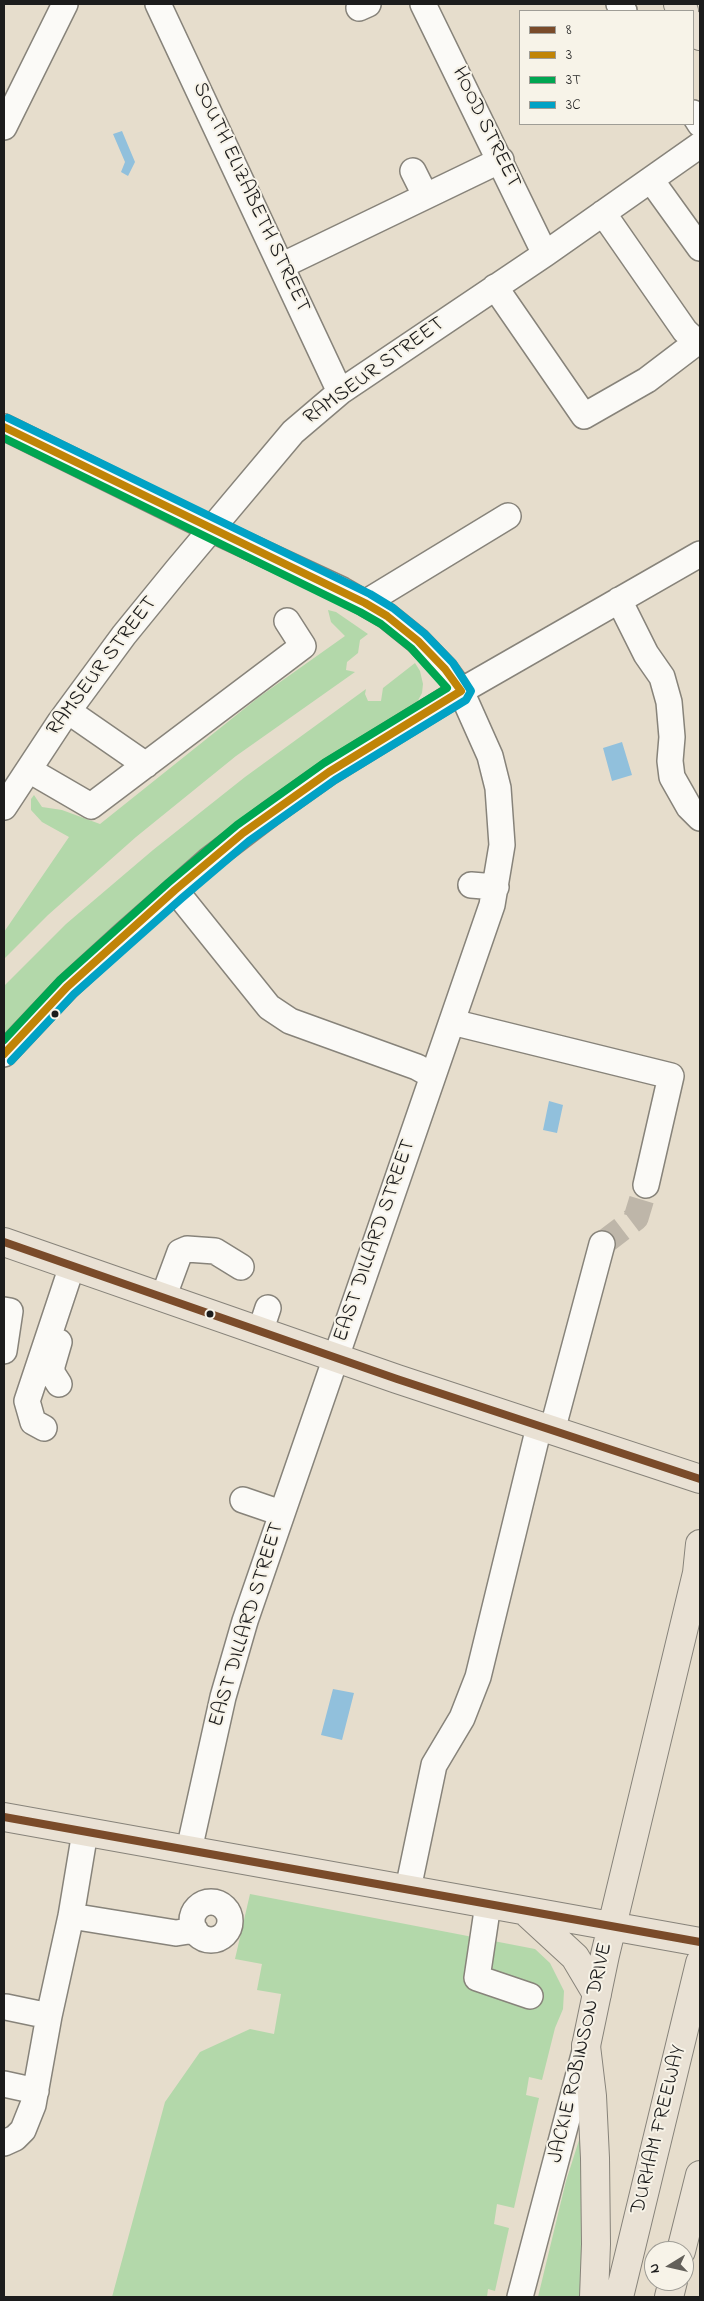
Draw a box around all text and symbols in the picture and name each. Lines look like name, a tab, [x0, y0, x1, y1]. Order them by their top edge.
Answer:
legend	[519, 10, 694, 125]
text: 8	[566, 19, 572, 41]
text: 3	[566, 44, 572, 66]
street label: HOOD STREET	[445, 63, 525, 193]
text: 3T	[566, 69, 581, 91]
street label: SOUTH ELIZABETH STREET	[185, 79, 315, 317]
text: 3C	[566, 94, 580, 116]
street label: RAMSEUR STREET	[300, 312, 450, 432]
street label: RAMSEUR STREET	[42, 592, 164, 742]
unlabelled marker	[50, 1009, 60, 1019]
street label: EAST DILLARD STREET	[330, 1137, 422, 1345]
unlabelled marker	[205, 1309, 215, 1319]
street label: EAST DILLARD STREET	[205, 1520, 291, 1730]
street label: JACKIE ROBINSON DRIVE	[544, 1940, 620, 2166]
street label: DURHAM FREEWAY	[627, 2043, 693, 2217]
north arrow	[644, 2241, 694, 2291]
text: N	[644, 2262, 666, 2275]

